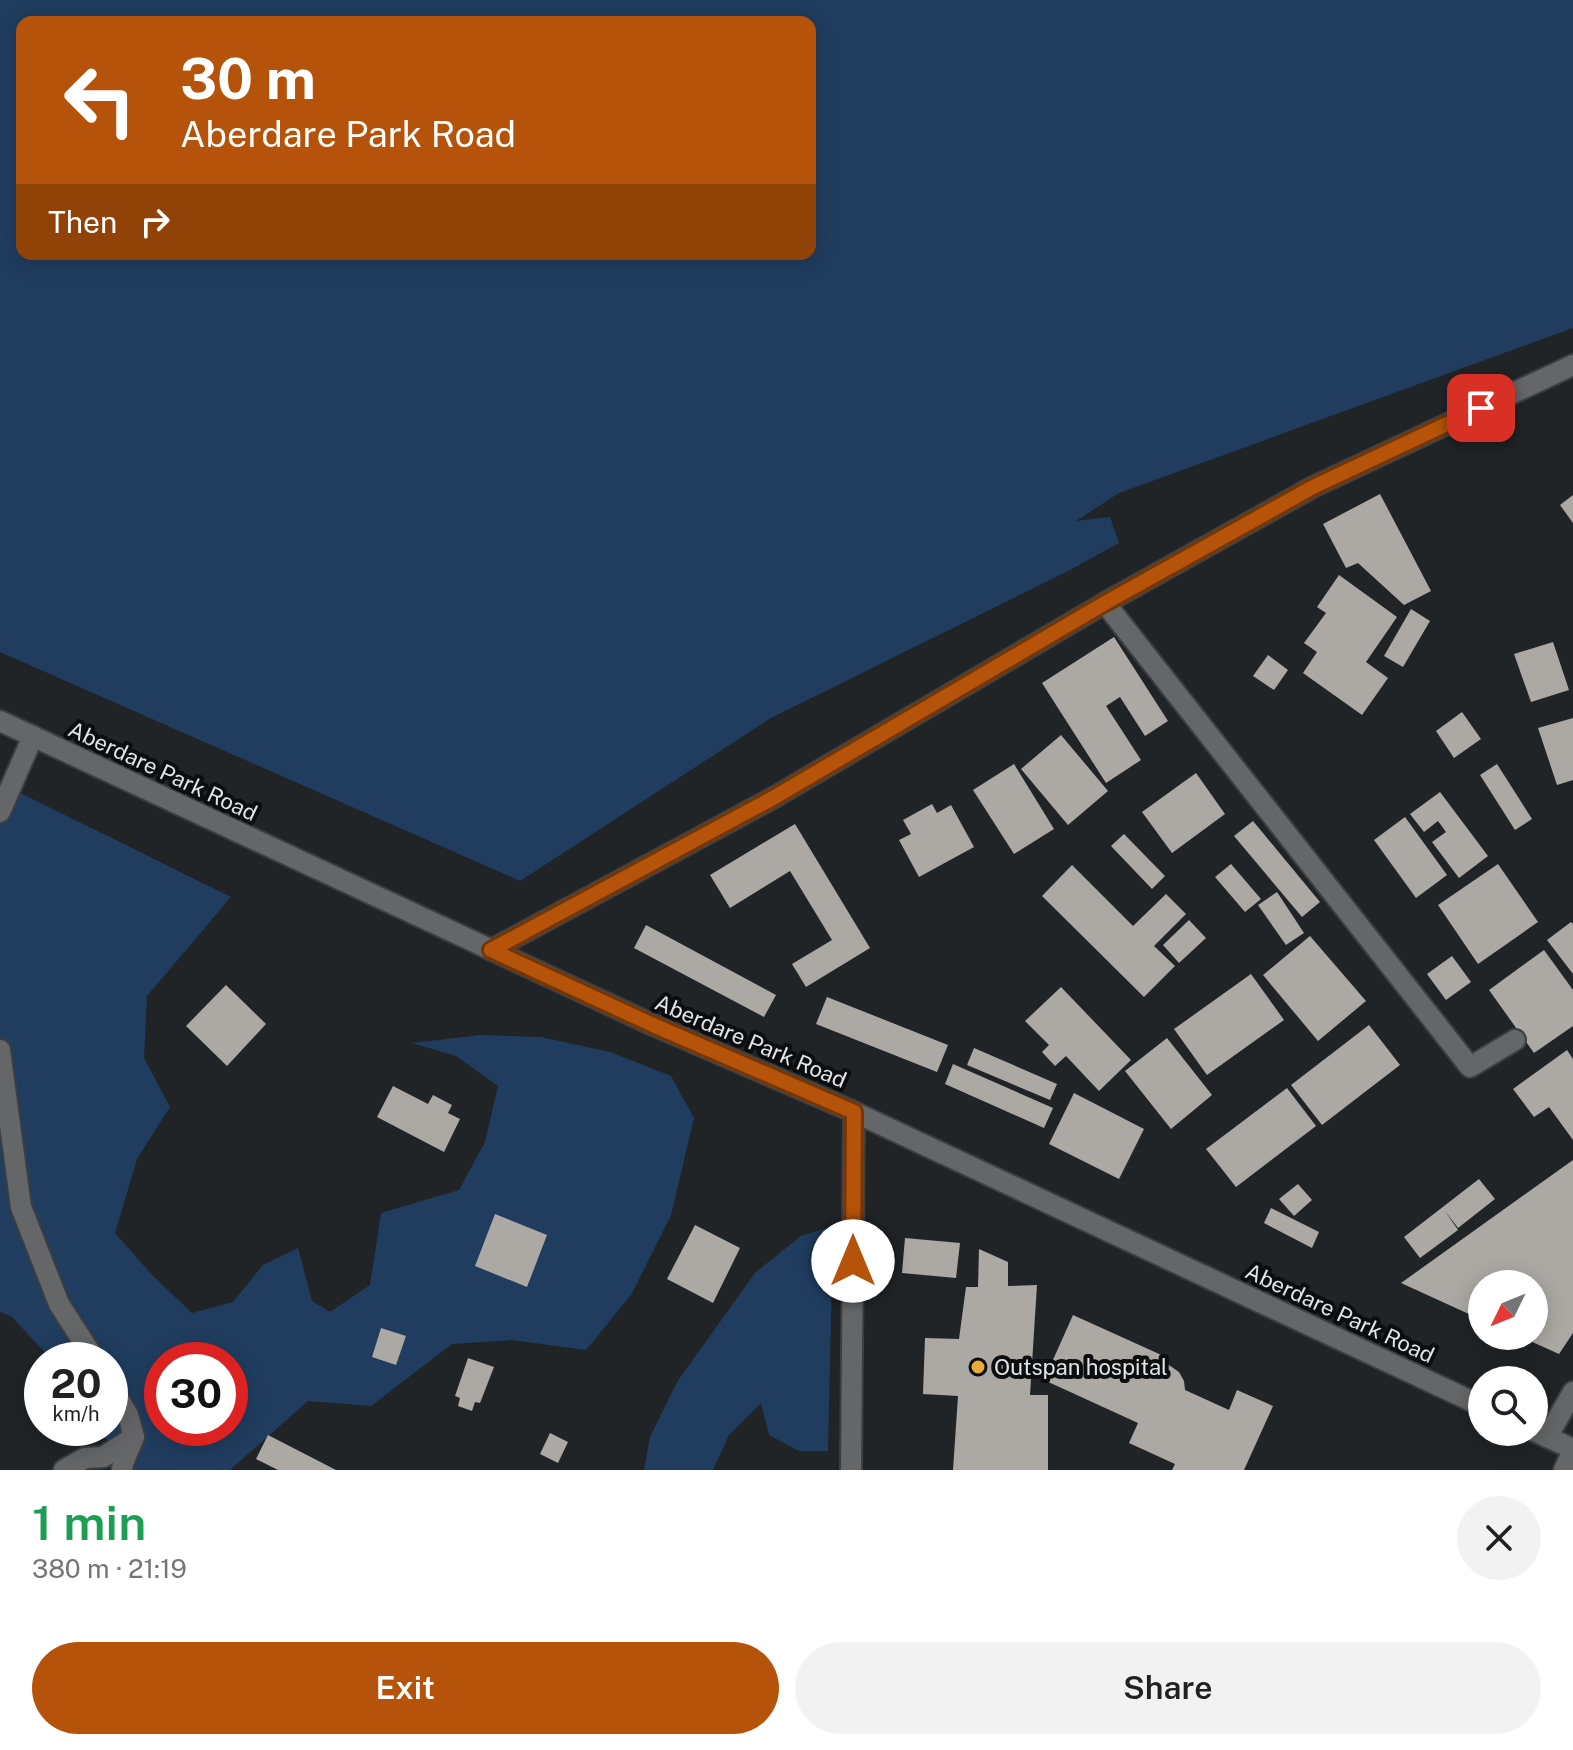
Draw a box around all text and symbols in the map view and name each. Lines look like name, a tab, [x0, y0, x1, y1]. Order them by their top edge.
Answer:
text: 30 m	[180, 46, 316, 112]
icon: left	[48, 48, 152, 152]
text: Aberdare Park Road	[180, 113, 516, 155]
icon: right	[133, 200, 177, 244]
text: Then	[48, 204, 117, 240]
pin	[1447, 374, 1515, 442]
icon: arrive	[1459, 386, 1503, 430]
street label: Aberdare Park Road	[64, 716, 262, 826]
street label: Aberdare Park Road	[651, 989, 851, 1093]
position arrow	[811, 1219, 895, 1303]
street label: Aberdare Park Road	[1241, 1258, 1439, 1368]
north arrow	[1468, 1270, 1548, 1350]
map controls	[1468, 1270, 1548, 1446]
speed limit sign: 30	[144, 1342, 248, 1446]
place label: Outspan hospital	[994, 1354, 1168, 1380]
marker: Outspan hospital	[969, 1358, 987, 1376]
text: 20	[50, 1360, 102, 1407]
button: search	[1468, 1366, 1548, 1446]
text: km/h	[52, 1402, 100, 1426]
text: 1 min	[32, 1494, 146, 1551]
button: close	[1457, 1496, 1541, 1580]
text: 380 m · 21:19	[32, 1553, 187, 1584]
button: Exit	[32, 1642, 779, 1734]
button: Share	[795, 1642, 1541, 1734]

